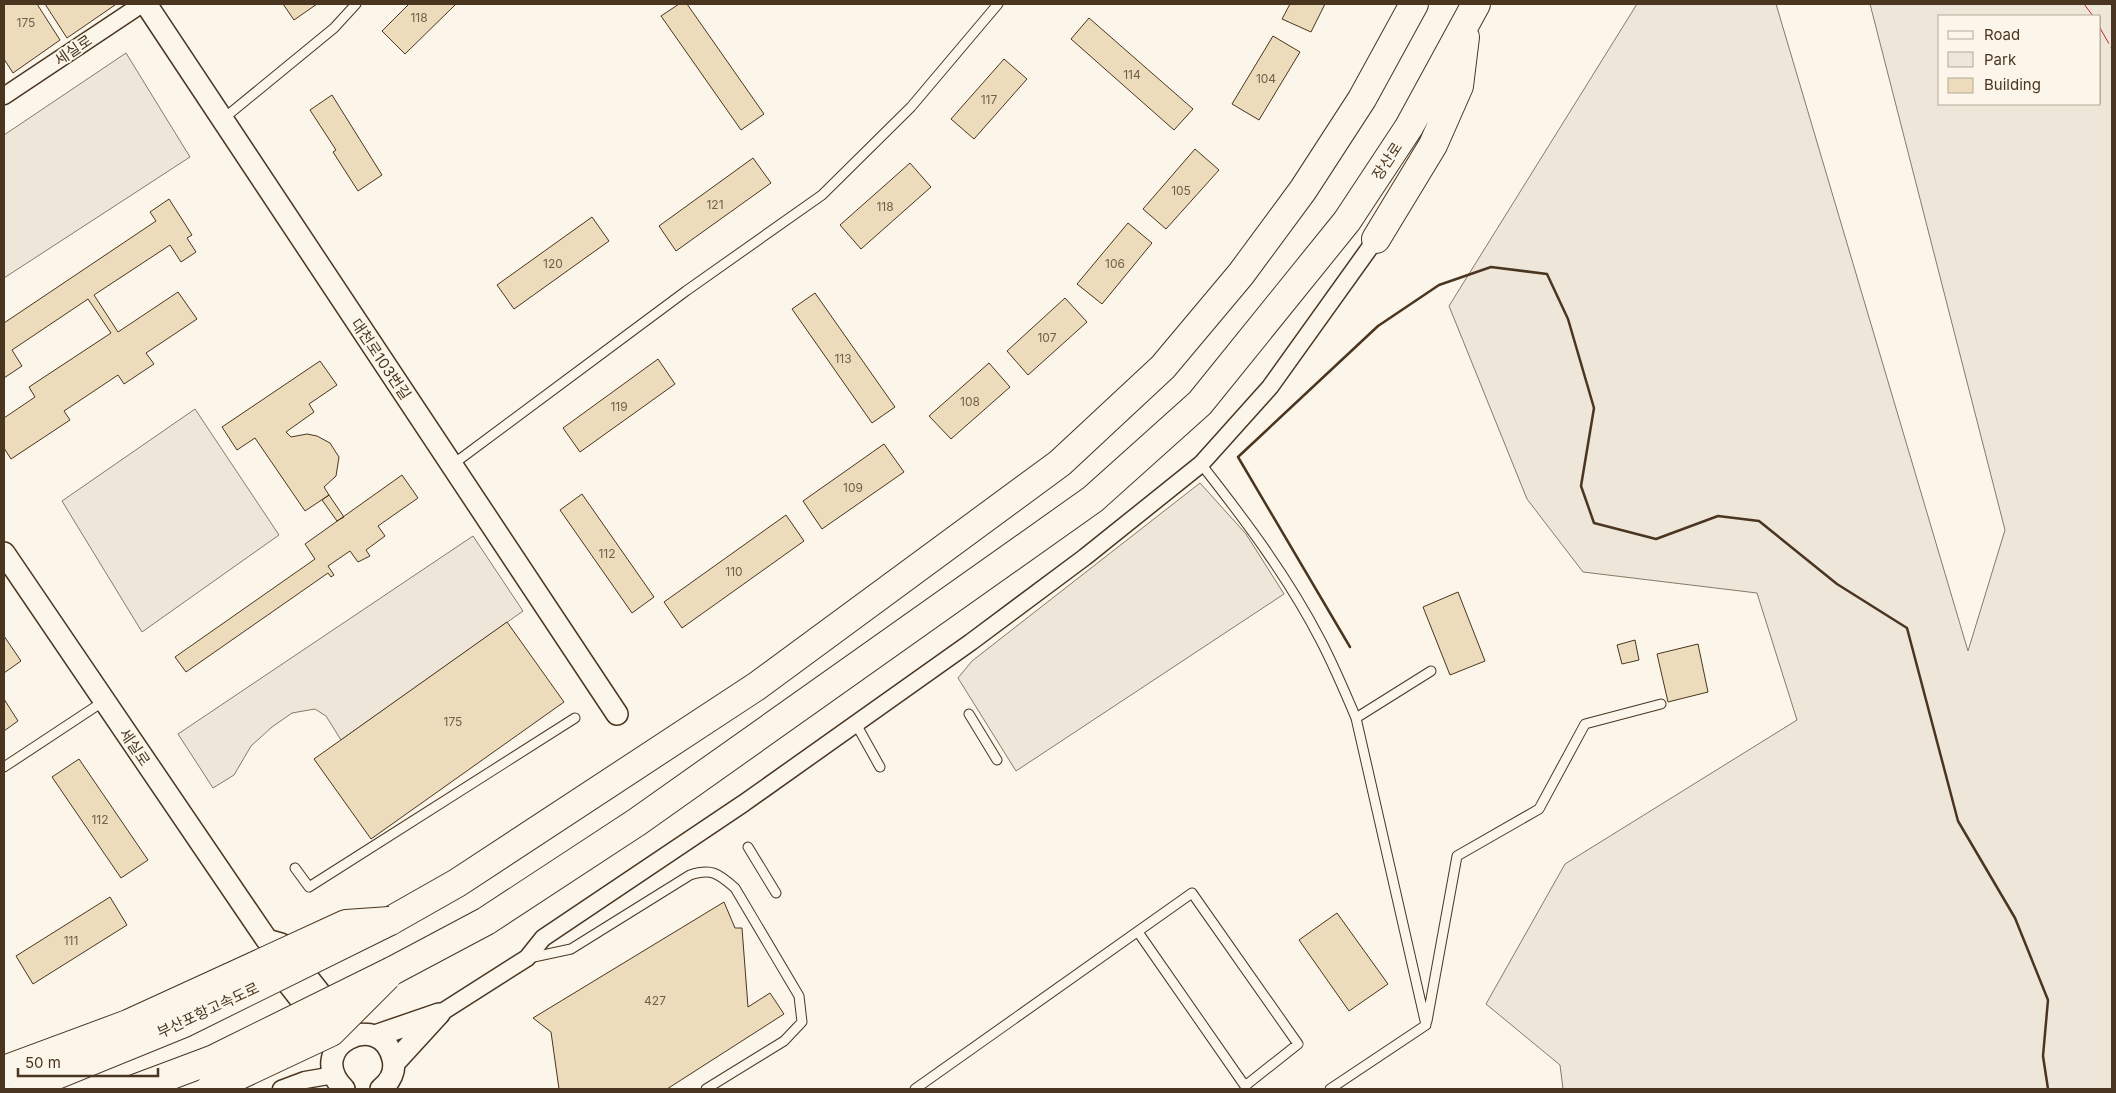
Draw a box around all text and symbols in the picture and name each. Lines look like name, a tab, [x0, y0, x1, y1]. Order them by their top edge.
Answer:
house number: 118	[410, 10, 428, 25]
house number: 175	[17, 15, 35, 30]
legend	[1938, 15, 2101, 105]
text: Road	[1984, 25, 2020, 44]
street label: 세실로	[51, 31, 95, 69]
text: Park	[1984, 50, 2017, 69]
house number: 114	[1123, 67, 1141, 82]
house number: 104	[1256, 71, 1276, 86]
text: Building	[1984, 75, 2041, 94]
house number: 117	[981, 92, 997, 107]
street label: 장산로	[1368, 138, 1406, 184]
house number: 105	[1171, 183, 1191, 198]
house number: 121	[706, 197, 724, 212]
house number: 118	[876, 199, 894, 214]
house number: 120	[543, 256, 563, 271]
house number: 106	[1105, 256, 1125, 271]
street label: 대천로103번길	[347, 315, 415, 403]
house number: 107	[1037, 330, 1057, 345]
house number: 113	[834, 351, 852, 366]
house number: 108	[960, 394, 980, 409]
house number: 119	[610, 399, 628, 414]
house number: 109	[843, 480, 863, 495]
house number: 112	[598, 546, 616, 561]
house number: 110	[725, 564, 743, 579]
house number: 175	[444, 714, 462, 729]
street label: 세실로	[116, 725, 154, 769]
house number: 112	[91, 812, 109, 827]
house number: 111	[64, 933, 78, 948]
street label: 부산포항고속도로	[154, 978, 262, 1042]
house number: 427	[644, 993, 666, 1008]
scale bar	[18, 1046, 158, 1078]
text: 50 m	[25, 1053, 61, 1072]

